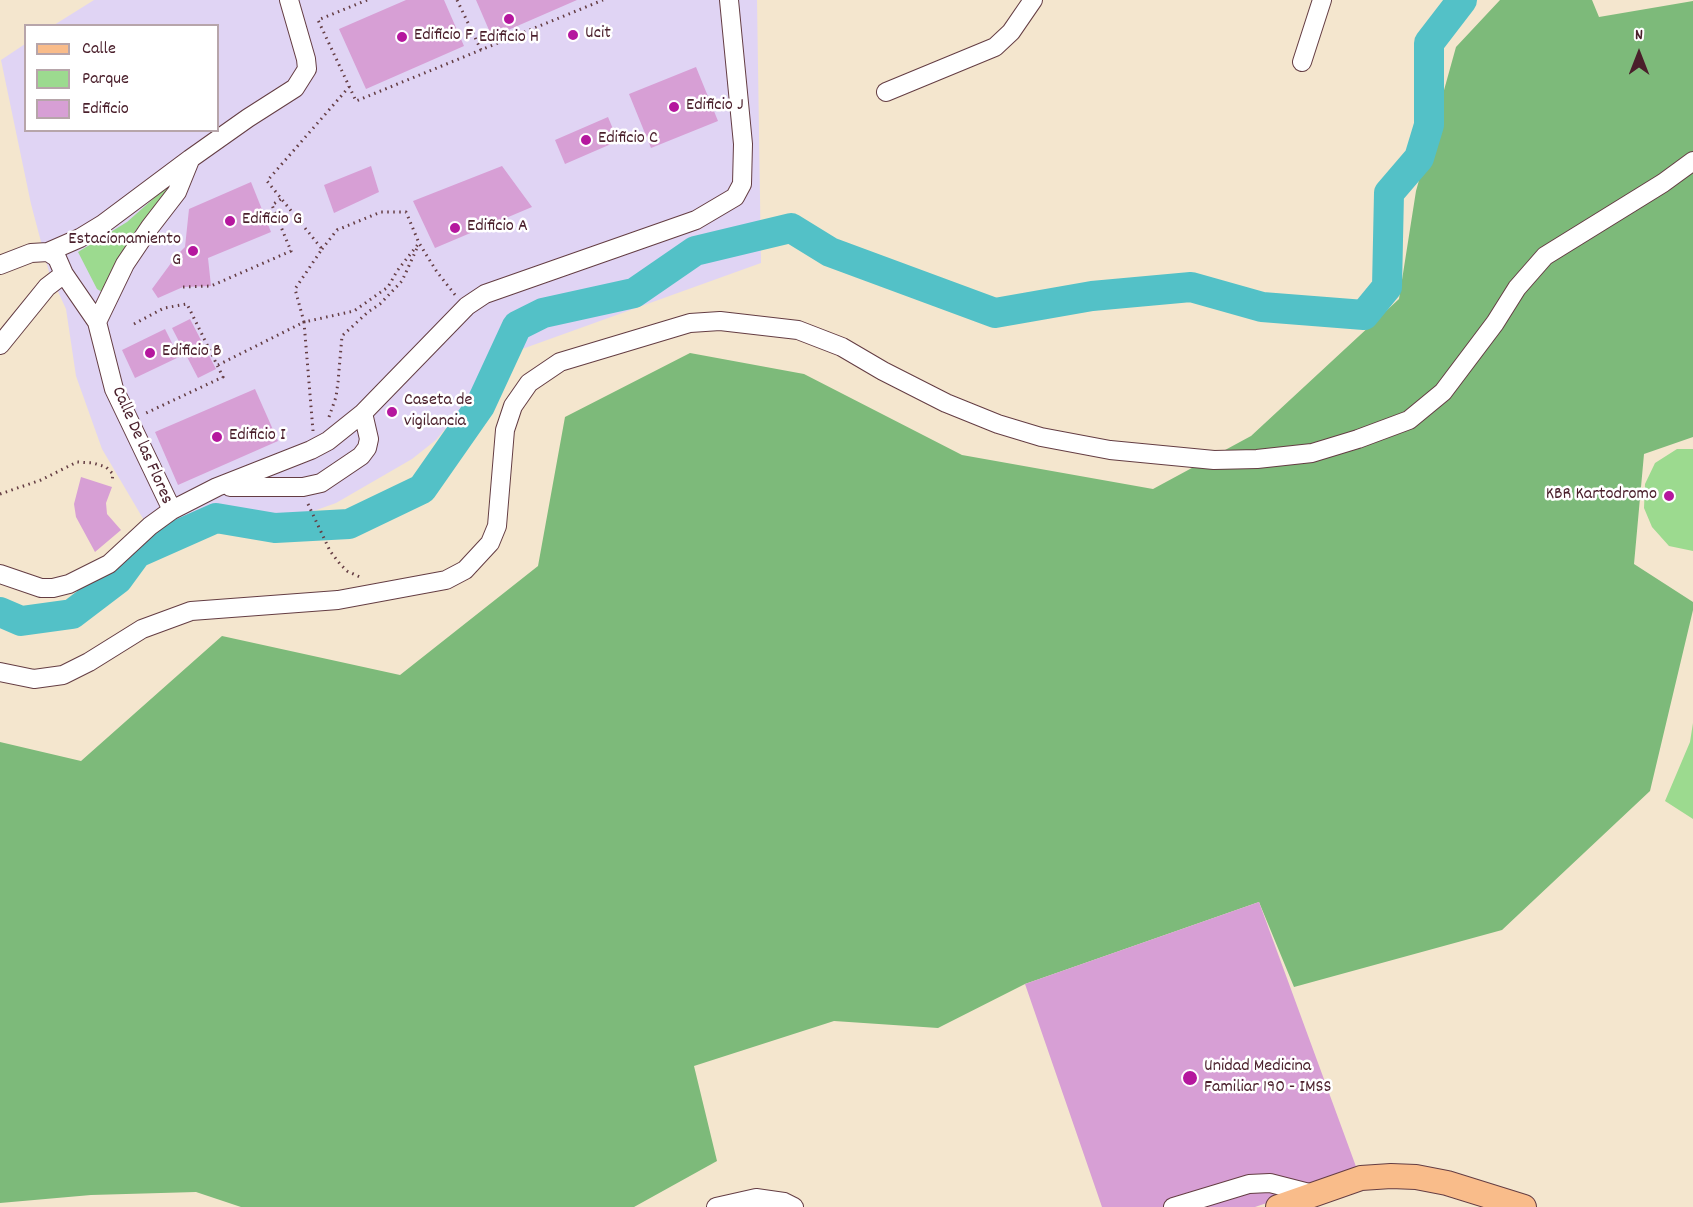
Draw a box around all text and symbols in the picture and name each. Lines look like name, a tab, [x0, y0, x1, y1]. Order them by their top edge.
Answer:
marker: Edificio H	[502, 12, 516, 26]
legend	[24, 24, 219, 132]
place label: Ucit	[585, 24, 611, 46]
north arrow	[1609, 24, 1669, 84]
text: N	[1635, 24, 1643, 47]
place label: Edificio F	[414, 26, 473, 48]
place label: Edificio H	[479, 28, 539, 50]
marker: Ucit	[566, 28, 580, 42]
marker: Edificio F	[395, 30, 409, 44]
text: Calle	[82, 37, 116, 62]
text: Parque	[82, 67, 129, 92]
place label: Edificio J	[686, 96, 743, 118]
text: Edificio	[82, 97, 129, 122]
marker: Edificio J	[667, 100, 681, 114]
place label: Edificio C	[598, 129, 658, 151]
marker: Edificio C	[579, 133, 593, 147]
place label: Edificio G	[242, 210, 302, 232]
marker: Edificio G	[223, 214, 237, 228]
place label: Edificio A	[467, 217, 528, 239]
marker: Edificio A	[448, 221, 462, 235]
place label: Estacionamiento G	[68, 230, 181, 272]
marker: Estacionamiento G	[186, 244, 200, 258]
place label: Edificio B	[162, 342, 221, 364]
marker: Edificio B	[143, 346, 157, 360]
street label: Calle De las Flores	[105, 384, 177, 508]
place label: Caseta de vigilancia	[404, 391, 472, 434]
marker: Caseta de vigilancia	[385, 405, 399, 419]
place label: Edificio I	[229, 426, 285, 448]
marker: Edificio I	[210, 430, 224, 444]
place label: KBR Kartodromo	[1546, 485, 1657, 507]
marker: KBR Kartodromo	[1662, 489, 1676, 503]
place label: Unidad Medicina Familiar 190 - IMSS	[1204, 1057, 1331, 1100]
marker: Unidad Medicina Familiar 190 - IMSS	[1181, 1069, 1199, 1087]

